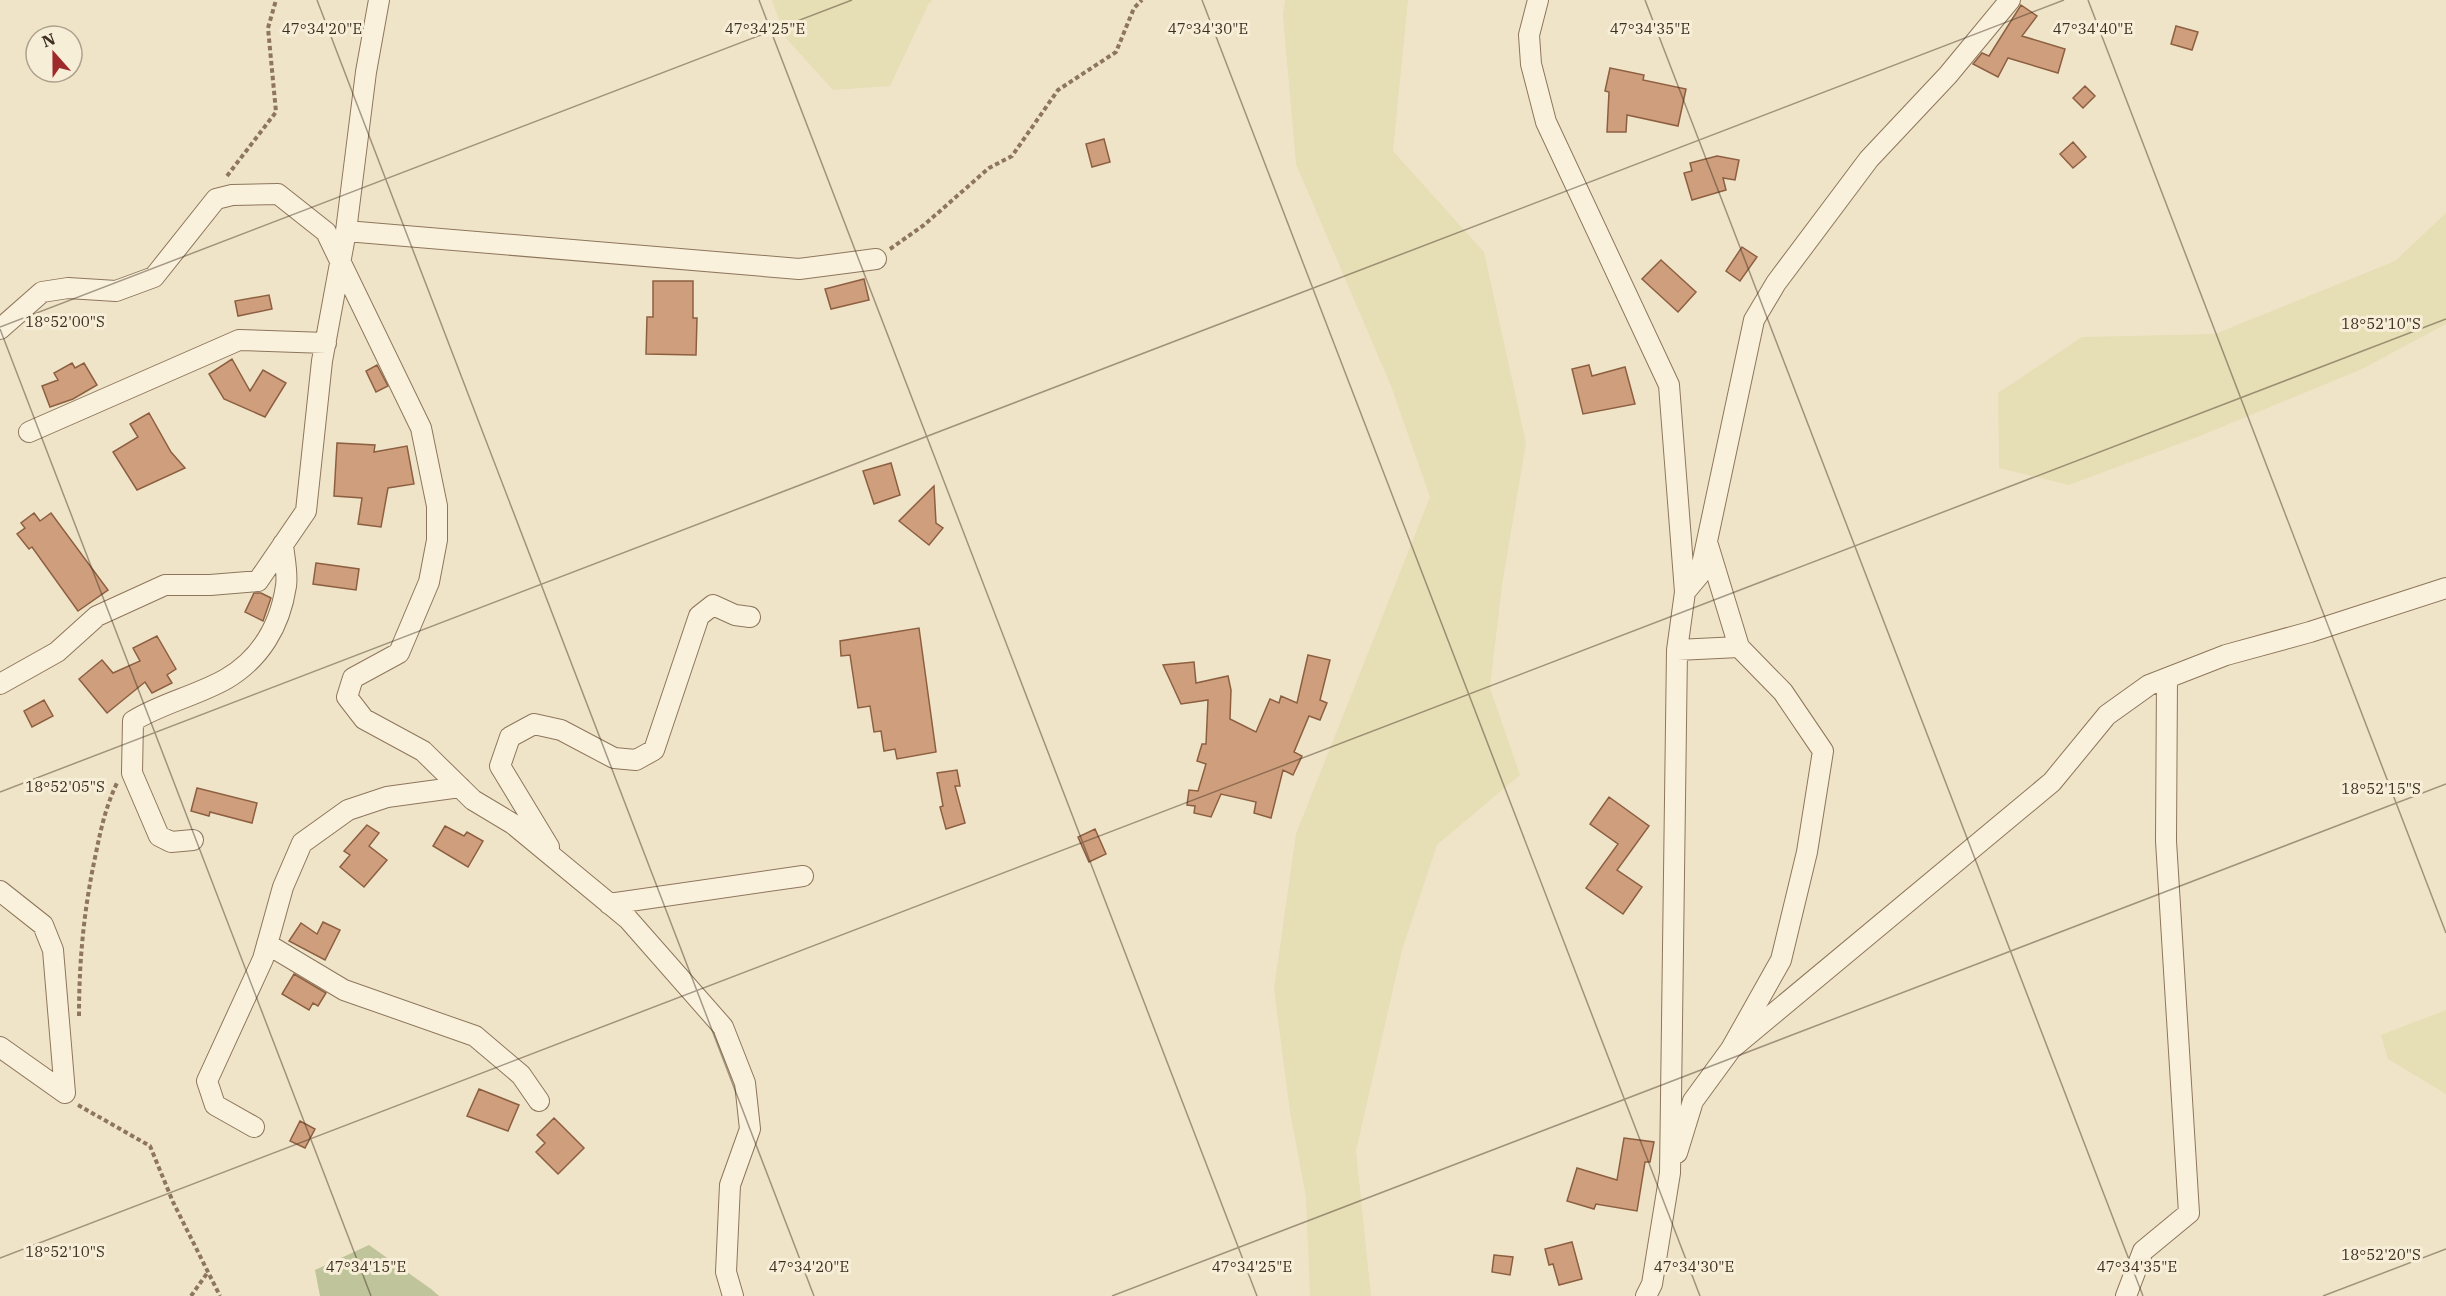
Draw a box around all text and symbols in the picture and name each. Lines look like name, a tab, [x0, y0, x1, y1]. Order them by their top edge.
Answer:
text: 47°34'20"E	[282, 19, 362, 38]
text: 47°34'25"E	[725, 19, 805, 38]
text: 47°34'30"E	[1168, 19, 1248, 38]
text: 47°34'35"E	[1610, 19, 1690, 38]
text: 47°34'40"E	[2053, 19, 2133, 38]
north arrow	[24, 24, 84, 84]
text: N	[39, 28, 58, 52]
text: 18°52'00"S	[25, 312, 105, 331]
text: 18°52'10"S	[2341, 314, 2421, 333]
text: 18°52'05"S	[25, 777, 105, 796]
text: 18°52'15"S	[2341, 779, 2421, 798]
text: 18°52'10"S	[25, 1242, 105, 1261]
text: 18°52'20"S	[2341, 1245, 2421, 1264]
text: 47°34'15"E	[326, 1257, 406, 1276]
text: 47°34'20"E	[769, 1257, 849, 1276]
text: 47°34'25"E	[1212, 1257, 1292, 1276]
text: 47°34'30"E	[1654, 1257, 1734, 1276]
text: 47°34'35"E	[2097, 1257, 2177, 1276]

